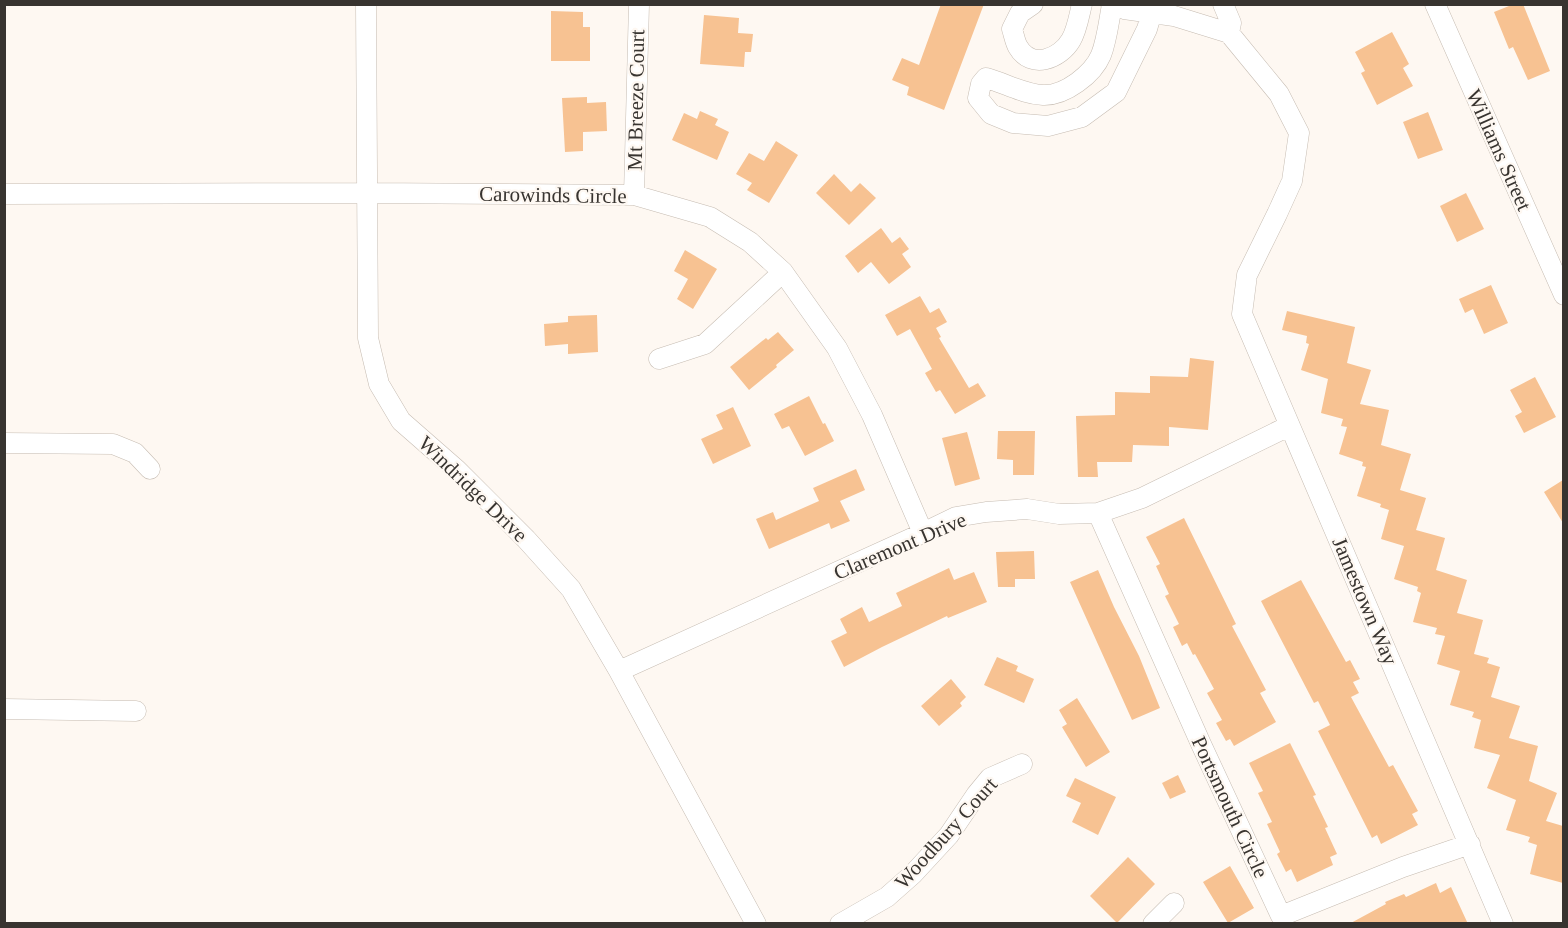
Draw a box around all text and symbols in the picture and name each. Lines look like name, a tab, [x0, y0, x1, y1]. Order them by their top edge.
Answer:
street label: Mt Breeze Court	[623, 29, 649, 171]
street label: Williams Street	[1462, 86, 1537, 215]
street label: Carowinds Circle	[479, 182, 627, 208]
street label: Windridge Drive	[414, 431, 532, 547]
street label: Claremont Drive	[830, 507, 970, 585]
street label: Jamestown Way	[1327, 534, 1403, 669]
street label: Portsmouth Circle	[1187, 732, 1273, 882]
street label: Woodbury Court	[890, 772, 1002, 894]

